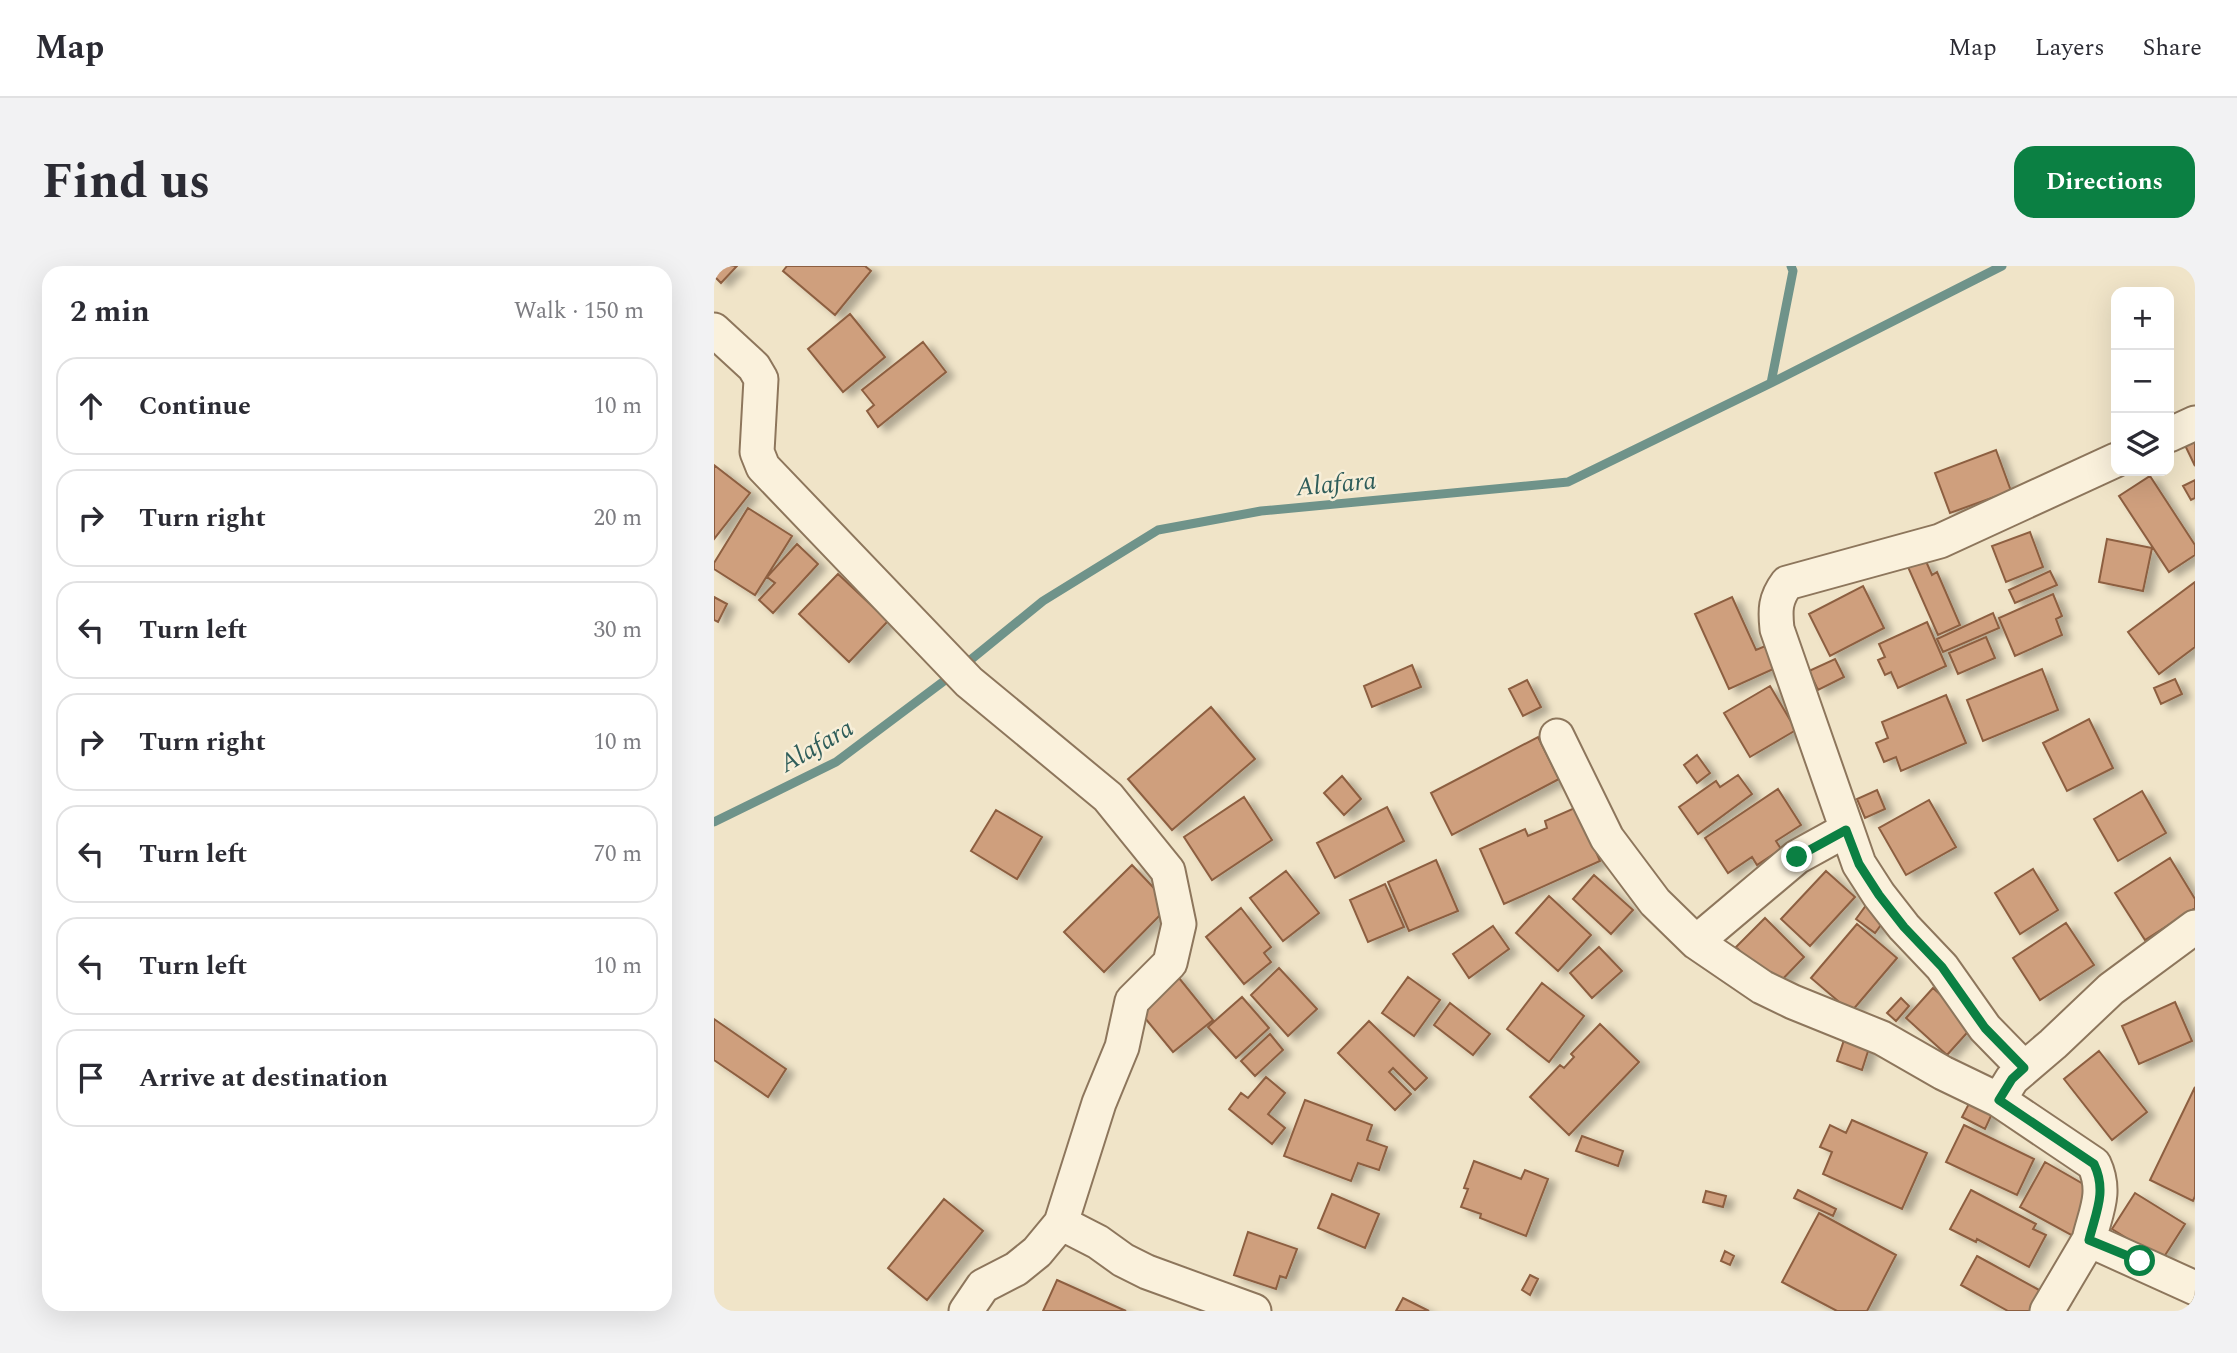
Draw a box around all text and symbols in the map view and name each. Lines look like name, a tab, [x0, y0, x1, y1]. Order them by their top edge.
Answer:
text: Map	[35, 23, 104, 73]
text: Map	[1948, 30, 1997, 66]
text: Layers	[2035, 30, 2105, 66]
text: Share	[2143, 30, 2202, 66]
text: Find us	[42, 145, 210, 220]
button: Directions	[2014, 146, 2195, 218]
map controls	[2111, 287, 2174, 476]
button: +	[2111, 287, 2174, 350]
text: 2 min	[70, 289, 150, 335]
text: Walk · 150 m	[514, 294, 644, 329]
button: −	[2111, 350, 2174, 413]
text: Continue	[139, 386, 251, 426]
icon: ahead	[72, 387, 110, 425]
text: 10 m	[593, 389, 642, 424]
button: layers	[2111, 413, 2174, 476]
water label: Alafara	[1293, 461, 1378, 508]
text: Turn right	[139, 498, 266, 538]
icon: right	[72, 499, 110, 537]
text: 20 m	[593, 501, 642, 536]
text: Turn left	[139, 610, 247, 650]
icon: left	[72, 611, 110, 649]
text: 30 m	[593, 613, 642, 648]
water label: Alafara	[771, 708, 861, 784]
text: Turn right	[139, 722, 266, 762]
icon: right	[72, 723, 110, 761]
text: 10 m	[593, 725, 642, 760]
text: Turn left	[139, 834, 247, 874]
icon: left	[72, 835, 110, 873]
text: 70 m	[593, 837, 642, 872]
route end	[1781, 841, 1812, 872]
text: Turn left	[139, 946, 247, 986]
icon: left	[72, 947, 110, 985]
text: 10 m	[593, 949, 642, 984]
text: Arrive at destination	[139, 1058, 388, 1098]
icon: arrive	[72, 1059, 110, 1097]
route start	[2124, 1245, 2155, 1276]

